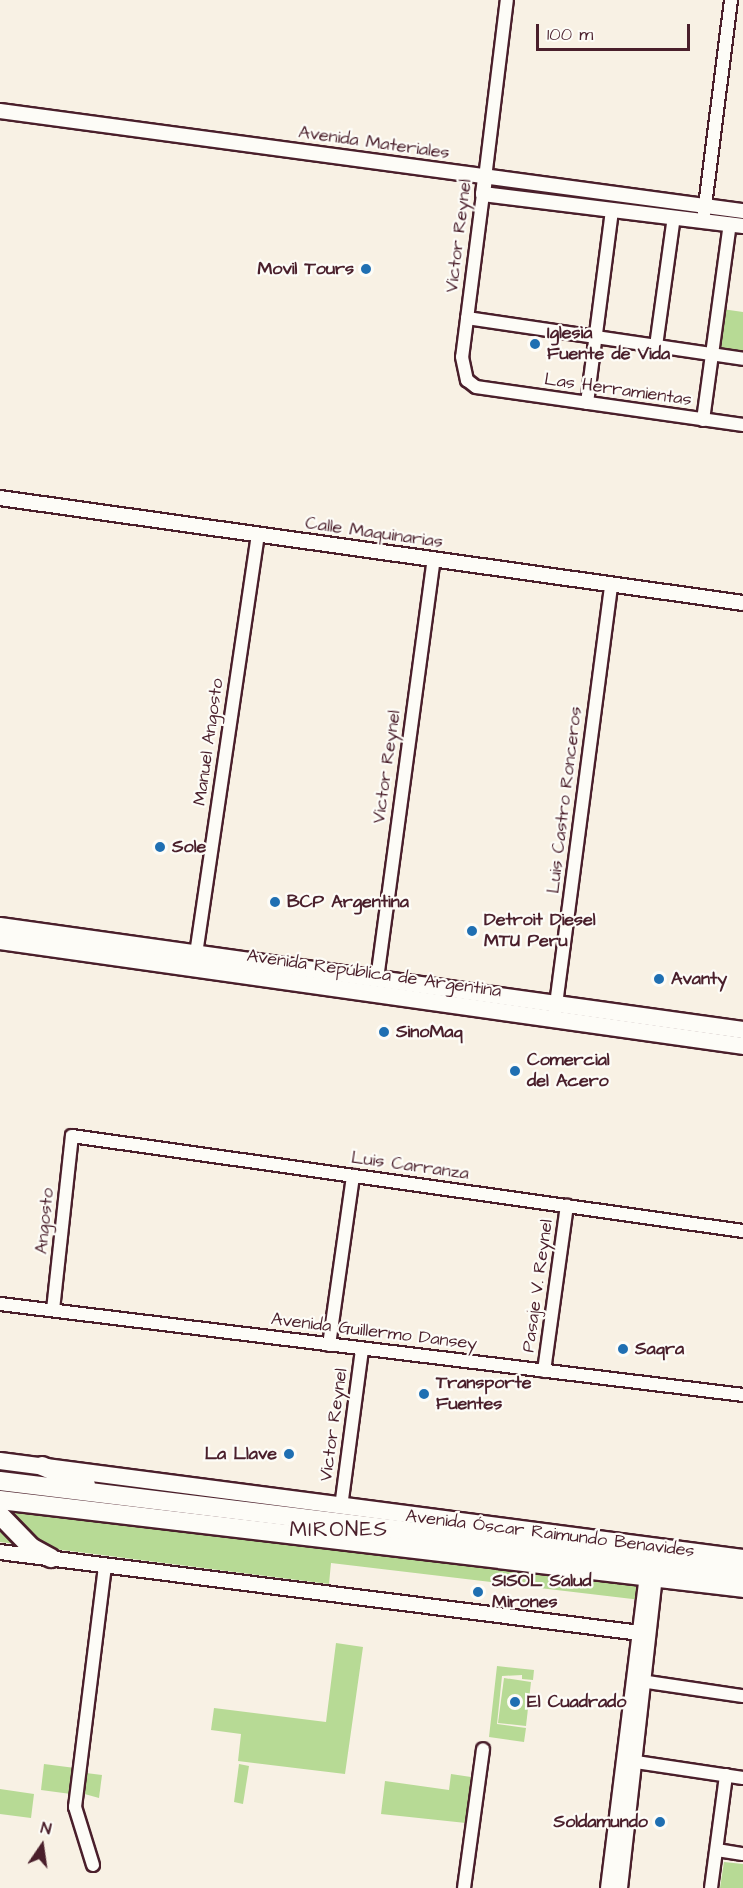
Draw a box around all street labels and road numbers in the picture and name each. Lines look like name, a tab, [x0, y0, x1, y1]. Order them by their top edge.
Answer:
street label: Avenida Materiales	[297, 122, 451, 164]
street label: Victor Reynel	[441, 178, 477, 294]
street label: Las Herramientas	[543, 369, 693, 411]
street label: Calle Maquinarias	[304, 513, 444, 553]
street label: Manuel Angosto	[189, 677, 229, 807]
street label: Luis Castro Ronceros	[543, 705, 587, 895]
street label: Victor Reynel	[368, 709, 406, 825]
street label: Avenida República de Argentina	[245, 945, 503, 1003]
street label: Luis Carranza	[350, 1147, 470, 1185]
street label: Angosto	[31, 1187, 59, 1255]
street label: Pasaje V. Reynel	[518, 1218, 558, 1354]
street label: Avenida Guillermo Dansey	[270, 1309, 478, 1355]
street label: Victor Reynel	[315, 1367, 353, 1483]
street label: Avenida Óscar Raimundo Benavides	[404, 1506, 696, 1562]

